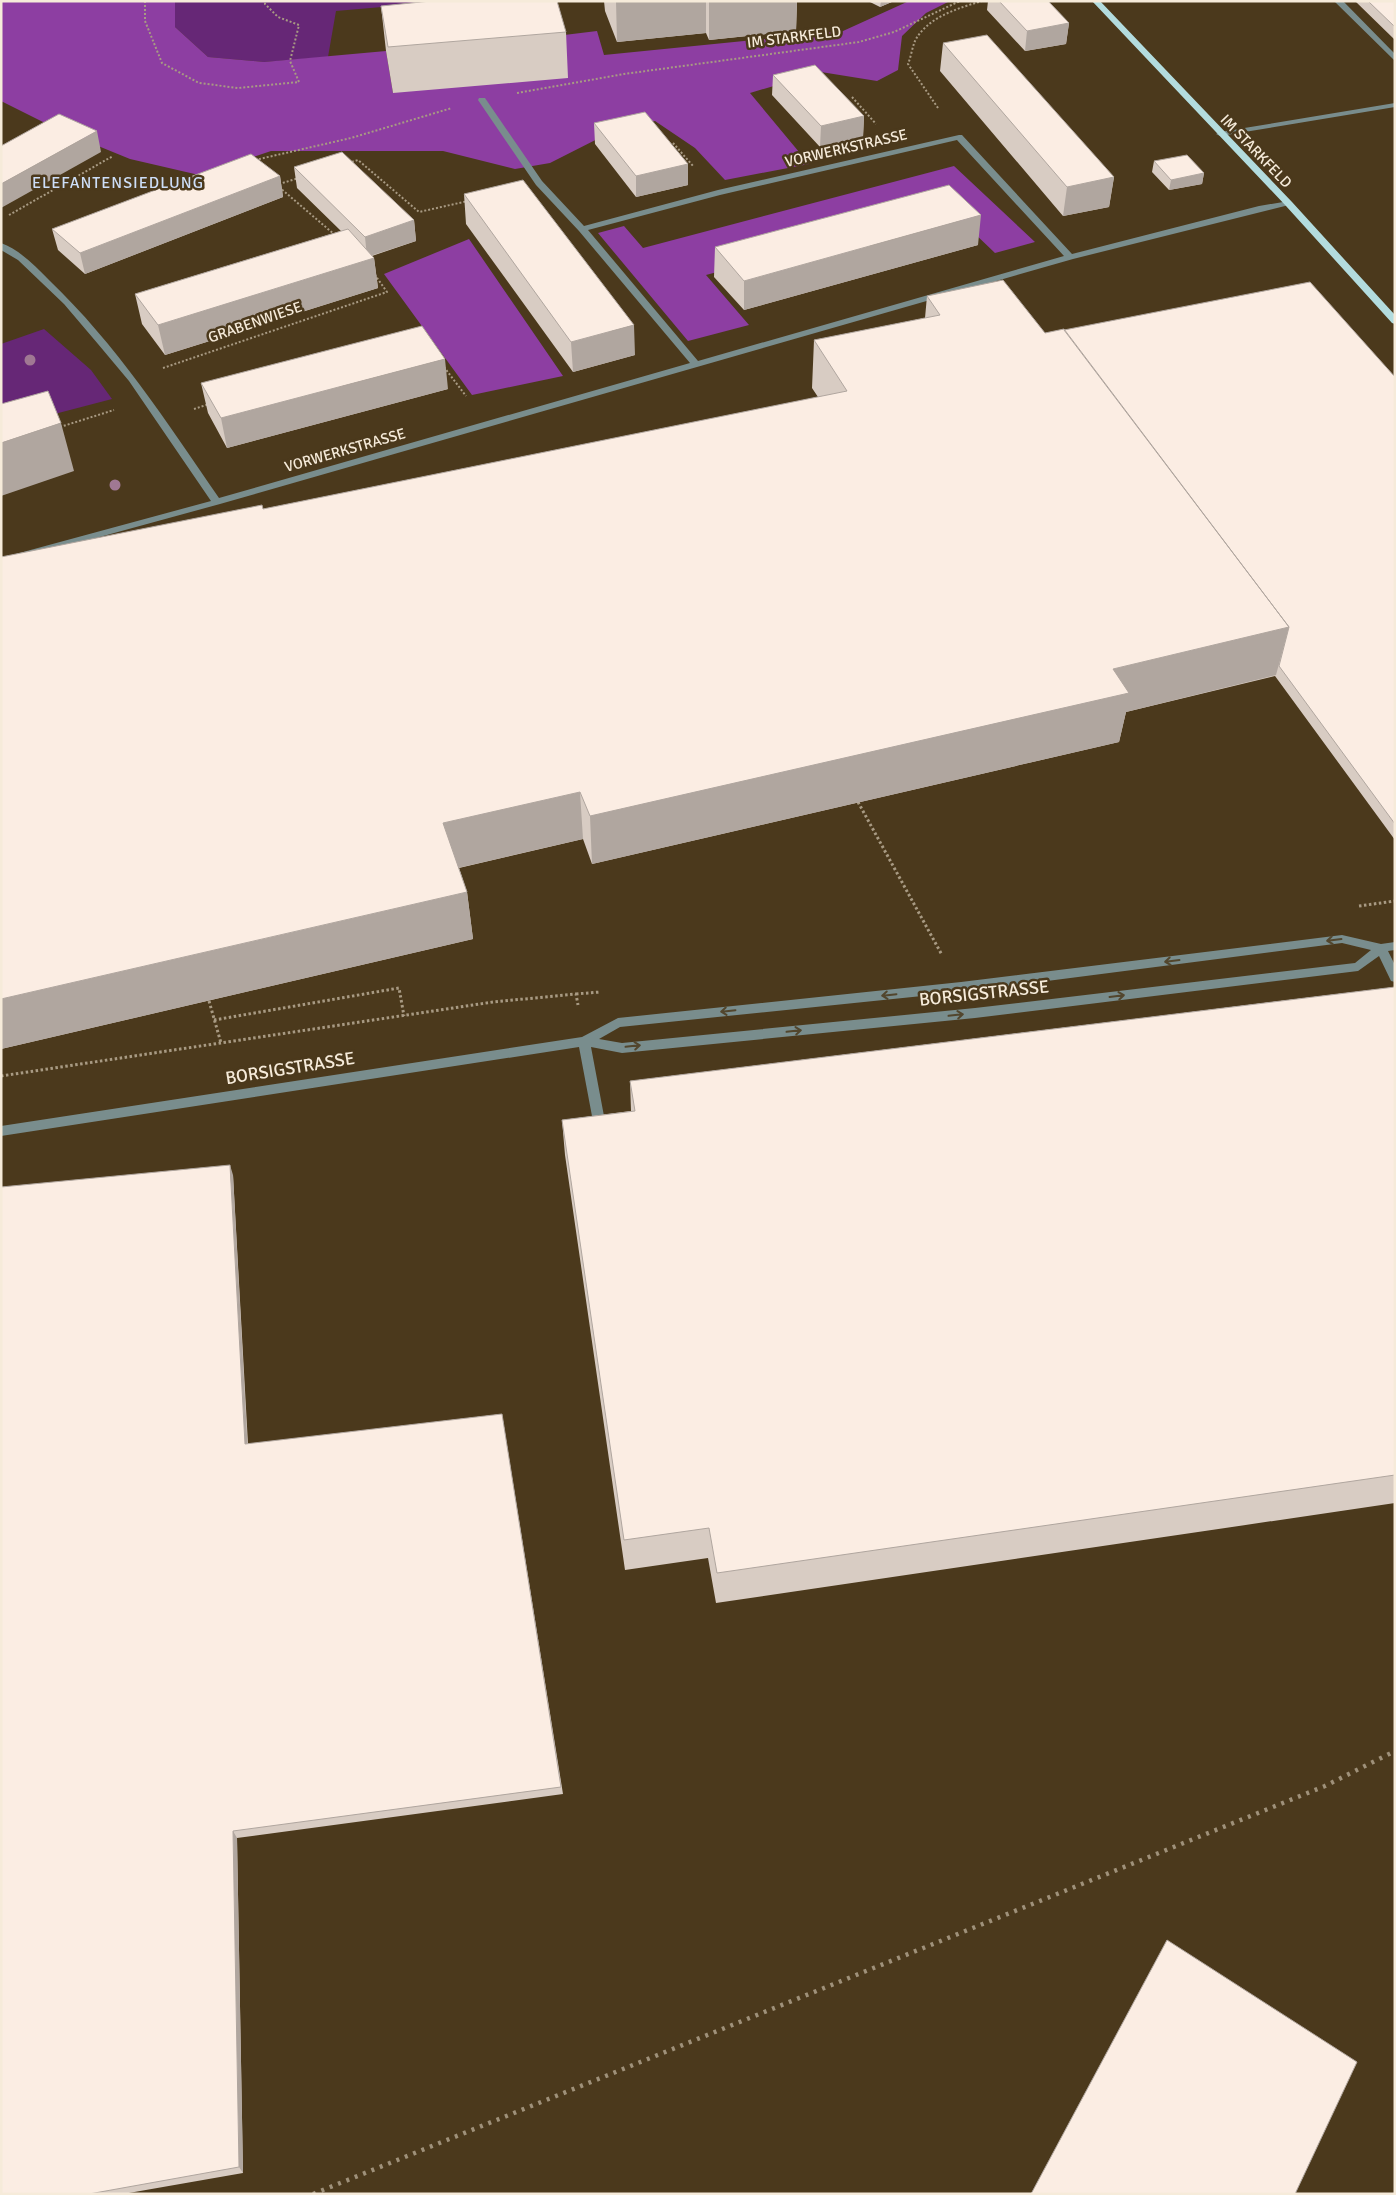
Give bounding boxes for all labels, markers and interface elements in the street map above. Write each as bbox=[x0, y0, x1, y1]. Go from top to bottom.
street label: IM STARKFELD bbox=[746, 22, 842, 52]
street label: IM STARKFELD bbox=[1217, 111, 1295, 191]
street label: VORWERKSTRASSE bbox=[783, 125, 909, 171]
district label: ELEFANTENSIEDLUNG bbox=[32, 173, 204, 193]
street label: GRABENWIESE bbox=[206, 298, 304, 346]
street label: VORWERKSTRASSE bbox=[282, 424, 408, 476]
one-way arrow bbox=[1326, 935, 1342, 945]
one-way arrow bbox=[1165, 956, 1181, 966]
street label: BORSIGSTRASSE bbox=[918, 975, 1050, 1011]
one-way arrow bbox=[882, 990, 898, 1000]
one-way arrow bbox=[1109, 991, 1125, 1001]
one-way arrow bbox=[720, 1007, 736, 1016]
one-way arrow bbox=[948, 1010, 964, 1020]
one-way arrow bbox=[786, 1026, 802, 1035]
one-way arrow bbox=[624, 1042, 640, 1051]
street label: BORSIGSTRASSE bbox=[224, 1047, 356, 1089]

